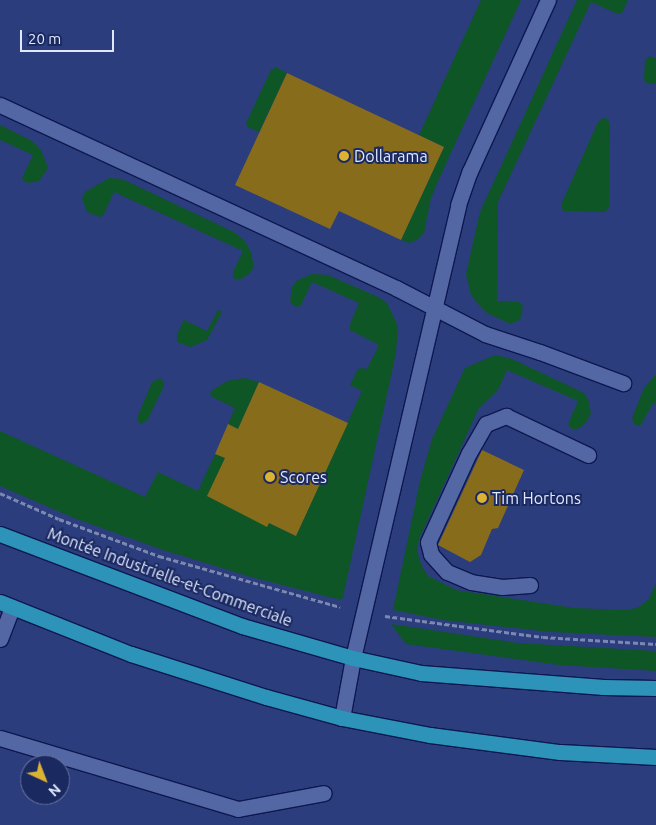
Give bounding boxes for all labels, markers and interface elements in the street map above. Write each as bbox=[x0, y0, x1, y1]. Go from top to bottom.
scale bar bbox=[22, 20, 116, 52]
text: 20 m bbox=[28, 30, 61, 47]
place label: Dollarama bbox=[354, 146, 428, 166]
marker: Dollarama bbox=[338, 150, 350, 162]
place label: Scores bbox=[280, 467, 327, 487]
marker: Scores bbox=[264, 471, 276, 483]
place label: Tim Hortons bbox=[492, 488, 581, 508]
marker: Tim Hortons bbox=[476, 492, 488, 504]
street label: Montée Industrielle-et-Commerciale bbox=[45, 524, 295, 630]
north arrow bbox=[20, 755, 70, 805]
text: N bbox=[45, 781, 64, 800]

